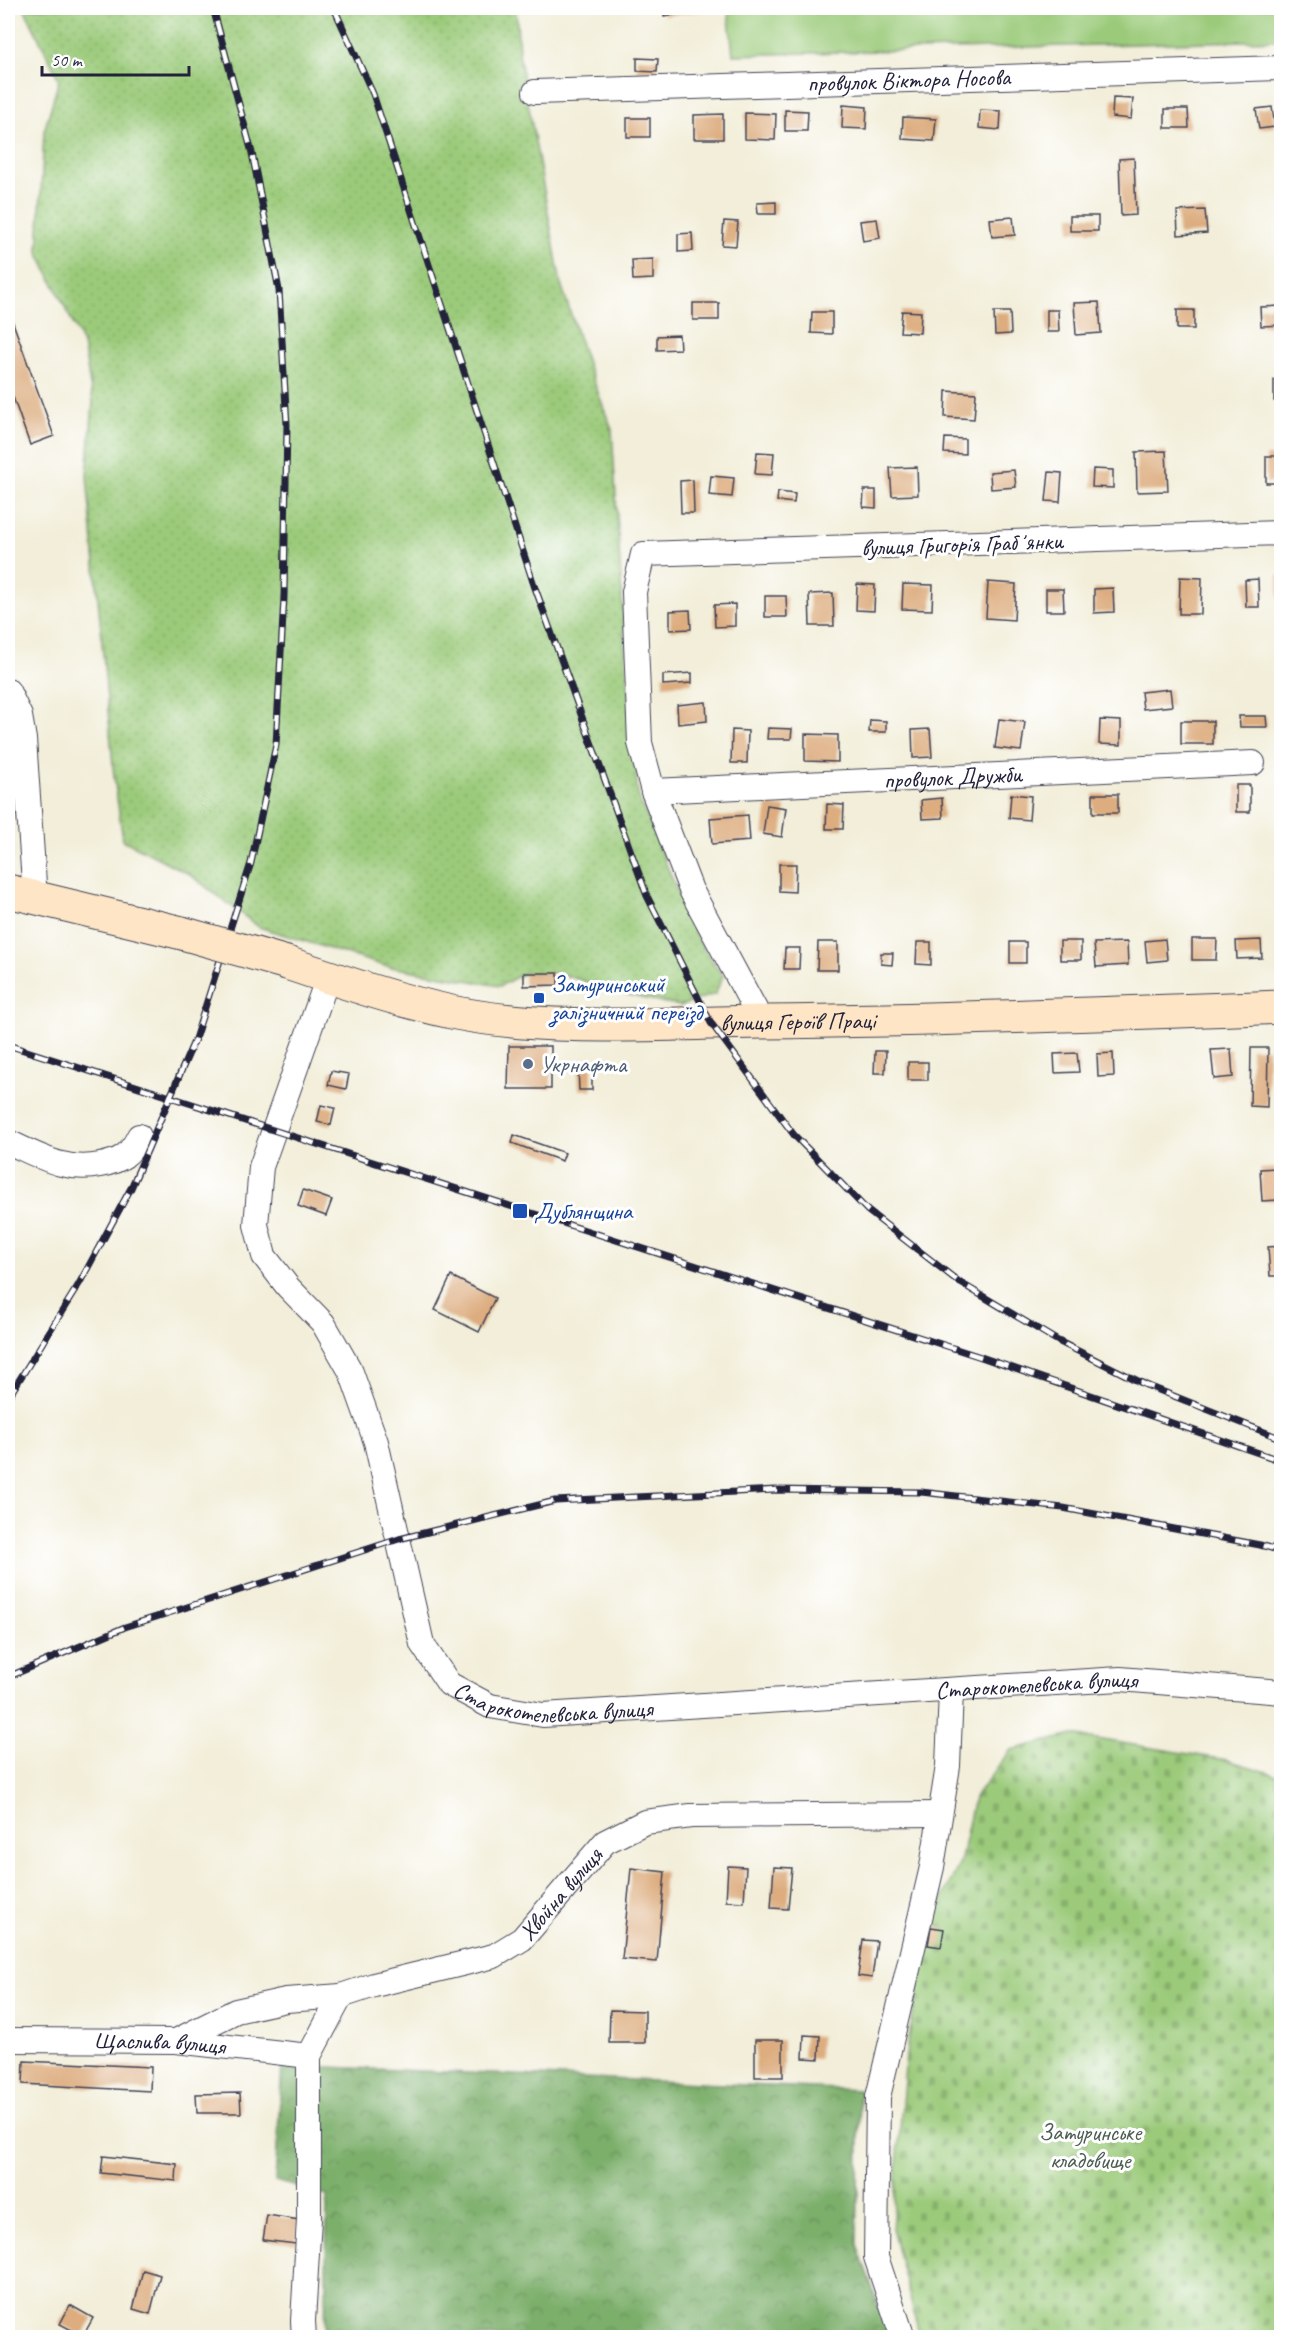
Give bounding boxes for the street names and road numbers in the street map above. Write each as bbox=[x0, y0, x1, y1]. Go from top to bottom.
street label: провулок Віктора Носова bbox=[807, 62, 1012, 98]
street label: вулиця Григорія Грабʼянки bbox=[861, 525, 1065, 563]
street label: провулок Дружби bbox=[883, 759, 1024, 795]
street label: вулиця Героїв Праці bbox=[720, 1005, 878, 1038]
street label: Старокотелевська вулиця bbox=[934, 1664, 1140, 1705]
street label: Старокотелевська вулиця bbox=[448, 1674, 655, 1730]
street label: Хвойна вулиця bbox=[512, 1840, 610, 1947]
street label: Щаслива вулиця bbox=[94, 2026, 229, 2062]

